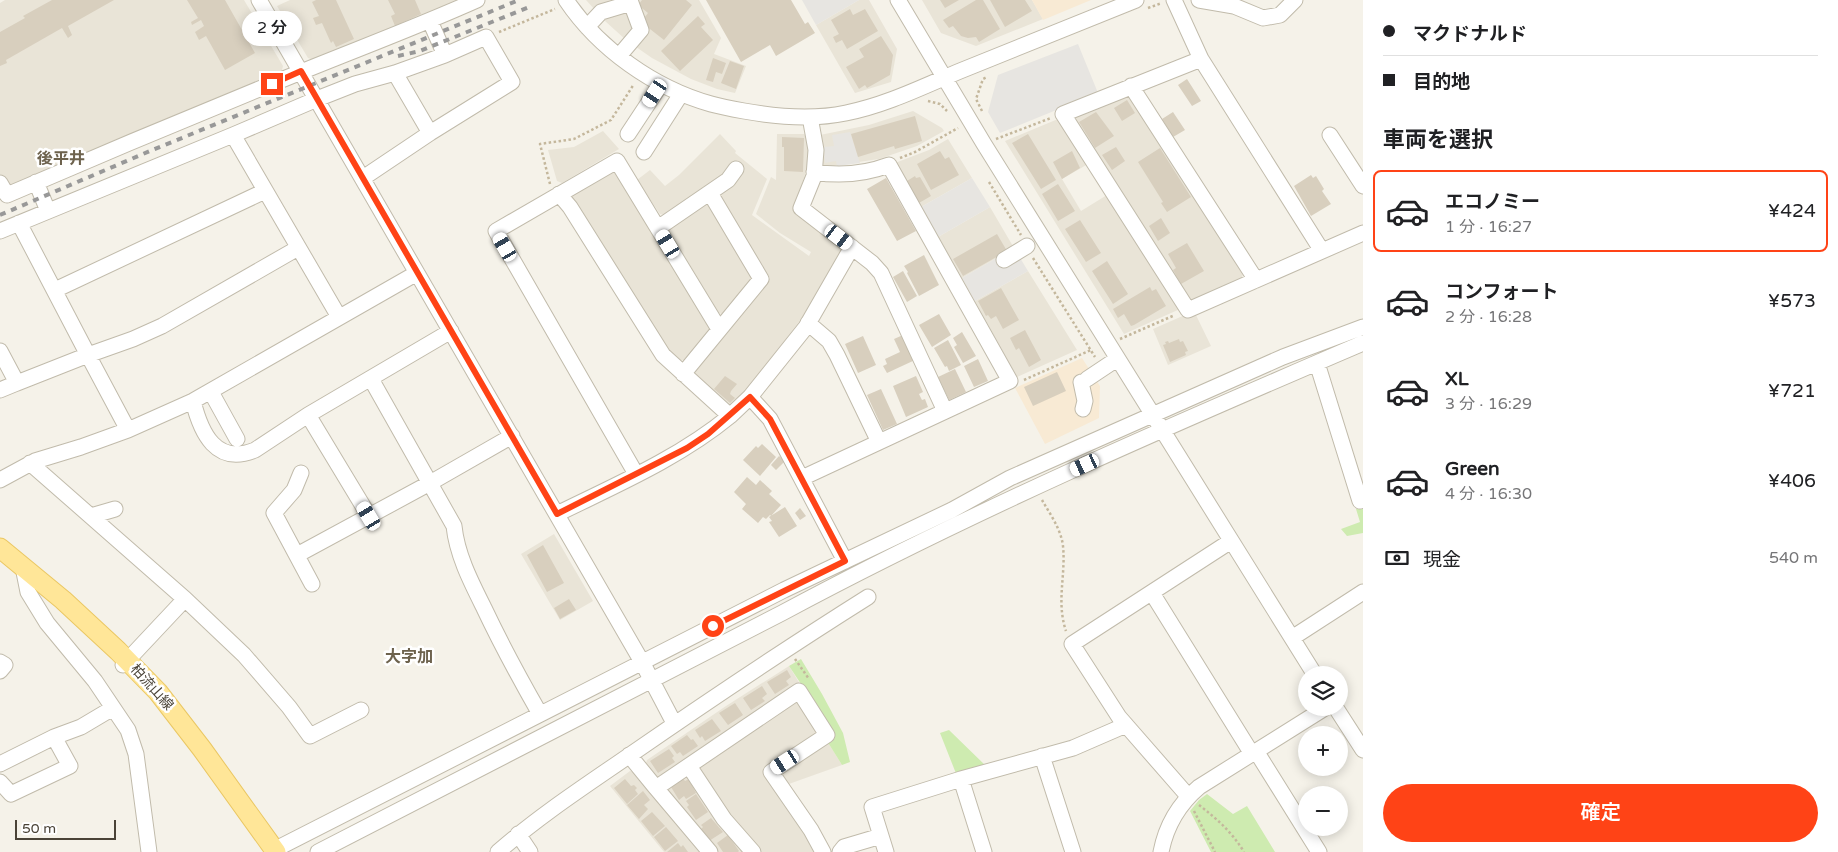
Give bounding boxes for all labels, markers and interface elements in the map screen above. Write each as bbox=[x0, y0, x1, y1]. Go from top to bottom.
callout: 2 分 bbox=[242, 12, 302, 46]
text: 2 分 bbox=[257, 18, 287, 38]
text: マクドナルド bbox=[1413, 23, 1527, 45]
text: 目的地 bbox=[1413, 71, 1470, 93]
route end bbox=[261, 73, 283, 95]
car bbox=[640, 76, 669, 110]
text: 車両を選択 bbox=[1383, 127, 1493, 153]
district label: 後平井 bbox=[37, 149, 85, 169]
icon: car bbox=[1385, 189, 1430, 234]
text: エコノミー bbox=[1445, 191, 1540, 213]
text: ¥424 bbox=[1768, 200, 1816, 222]
text: 1 分 · 16:27 bbox=[1445, 217, 1532, 237]
car bbox=[822, 222, 855, 252]
car bbox=[653, 227, 682, 261]
car bbox=[491, 230, 518, 264]
icon: car bbox=[1385, 279, 1430, 324]
text: コンフォート bbox=[1445, 281, 1558, 303]
text: ¥573 bbox=[1768, 290, 1816, 312]
text: 2 分 · 16:28 bbox=[1445, 307, 1532, 327]
text: XL bbox=[1445, 368, 1469, 390]
icon: car bbox=[1385, 369, 1430, 414]
text: ¥721 bbox=[1768, 380, 1816, 402]
text: 3 分 · 16:29 bbox=[1445, 394, 1532, 414]
car bbox=[1068, 452, 1101, 478]
text: Green bbox=[1445, 458, 1499, 480]
icon: car bbox=[1385, 459, 1430, 504]
text: ¥406 bbox=[1768, 470, 1816, 492]
text: 4 分 · 16:30 bbox=[1445, 484, 1532, 504]
car bbox=[354, 499, 383, 533]
icon: cash bbox=[1383, 544, 1411, 572]
text: 540 m bbox=[1769, 548, 1818, 568]
text: 現金 bbox=[1423, 549, 1461, 571]
route start bbox=[702, 615, 724, 637]
district label: 大字加 bbox=[385, 647, 433, 667]
street label: 柏流山線 bbox=[127, 661, 177, 713]
map controls bbox=[1298, 666, 1348, 836]
button: layers bbox=[1298, 666, 1348, 716]
button: + bbox=[1298, 726, 1348, 776]
car bbox=[768, 748, 801, 776]
button: 確定 bbox=[1383, 784, 1818, 842]
button: − bbox=[1298, 786, 1348, 836]
scale bar bbox=[15, 817, 116, 840]
text: 50 m bbox=[22, 820, 56, 837]

